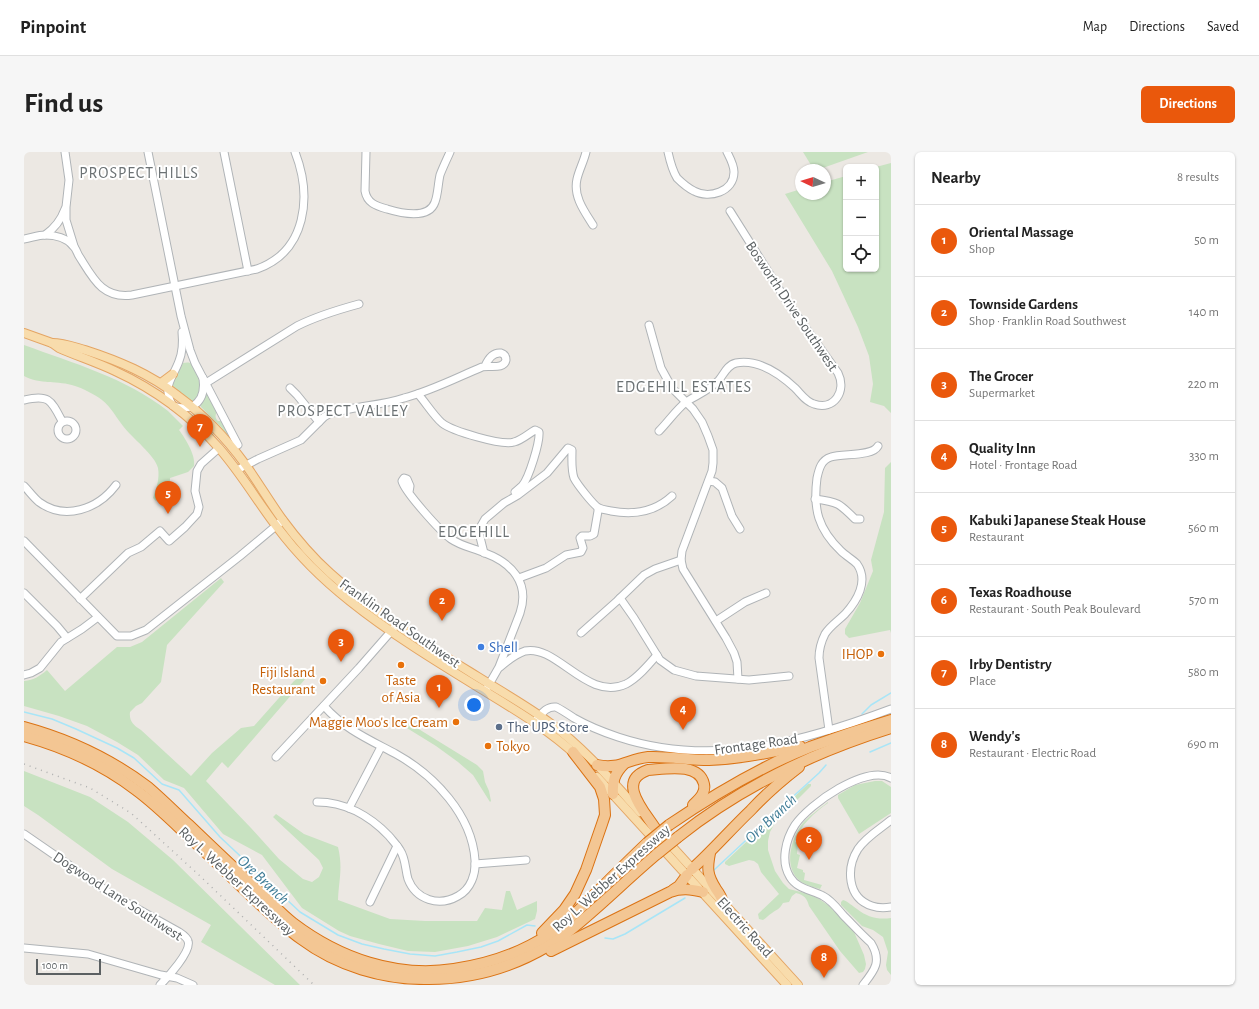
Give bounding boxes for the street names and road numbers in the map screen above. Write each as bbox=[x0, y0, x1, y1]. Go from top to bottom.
street label: Bosworth Drive Southwest bbox=[743, 239, 841, 374]
street label: Franklin Road Southwest bbox=[337, 576, 463, 671]
street label: Frontage Road bbox=[713, 731, 799, 758]
street label: Roy L. Webber Expressway bbox=[550, 821, 673, 935]
street label: Roy L. Webber Expressway bbox=[176, 824, 298, 939]
street label: Dogwood Lane Southwest bbox=[50, 849, 185, 944]
street label: Electric Road bbox=[714, 894, 775, 960]

